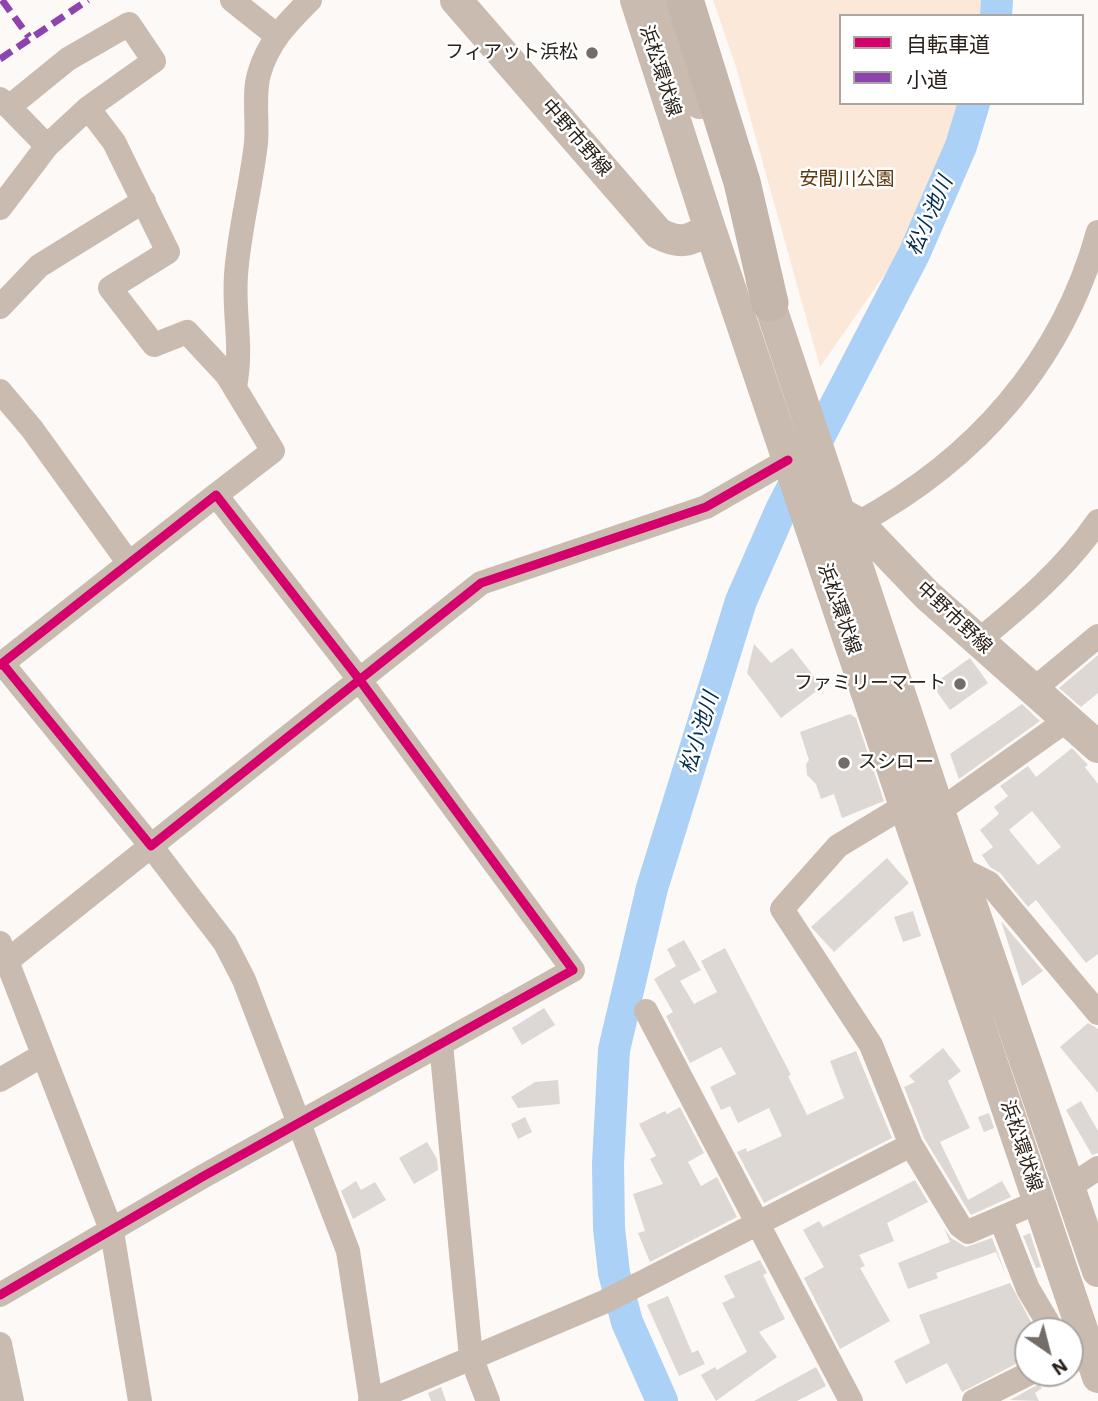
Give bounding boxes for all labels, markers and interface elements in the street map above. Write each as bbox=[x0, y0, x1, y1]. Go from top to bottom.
legend bbox=[839, 14, 1084, 105]
street label: 浜松環状線 bbox=[634, 22, 686, 120]
text: 自転車道 bbox=[906, 30, 990, 58]
place label: フィアット浜松 bbox=[445, 42, 578, 64]
marker: フィアット浜松 bbox=[584, 45, 600, 61]
text: 小道 bbox=[906, 65, 948, 93]
street label: 中野市野線 bbox=[536, 95, 616, 181]
park label: 安間川公園 bbox=[800, 169, 894, 191]
water label: 松小池川 bbox=[901, 173, 959, 259]
street label: 浜松環状線 bbox=[813, 560, 865, 658]
street label: 中野市野線 bbox=[911, 577, 997, 659]
place label: ファミリーマート bbox=[794, 673, 946, 695]
marker: ファミリーマート bbox=[952, 676, 968, 692]
water label: 松小池川 bbox=[676, 689, 724, 777]
place label: スシロー bbox=[858, 752, 934, 774]
marker: スシロー bbox=[836, 755, 852, 771]
street label: 浜松環状線 bbox=[995, 1097, 1047, 1195]
north arrow bbox=[1014, 1317, 1084, 1387]
text: N bbox=[1047, 1354, 1072, 1381]

